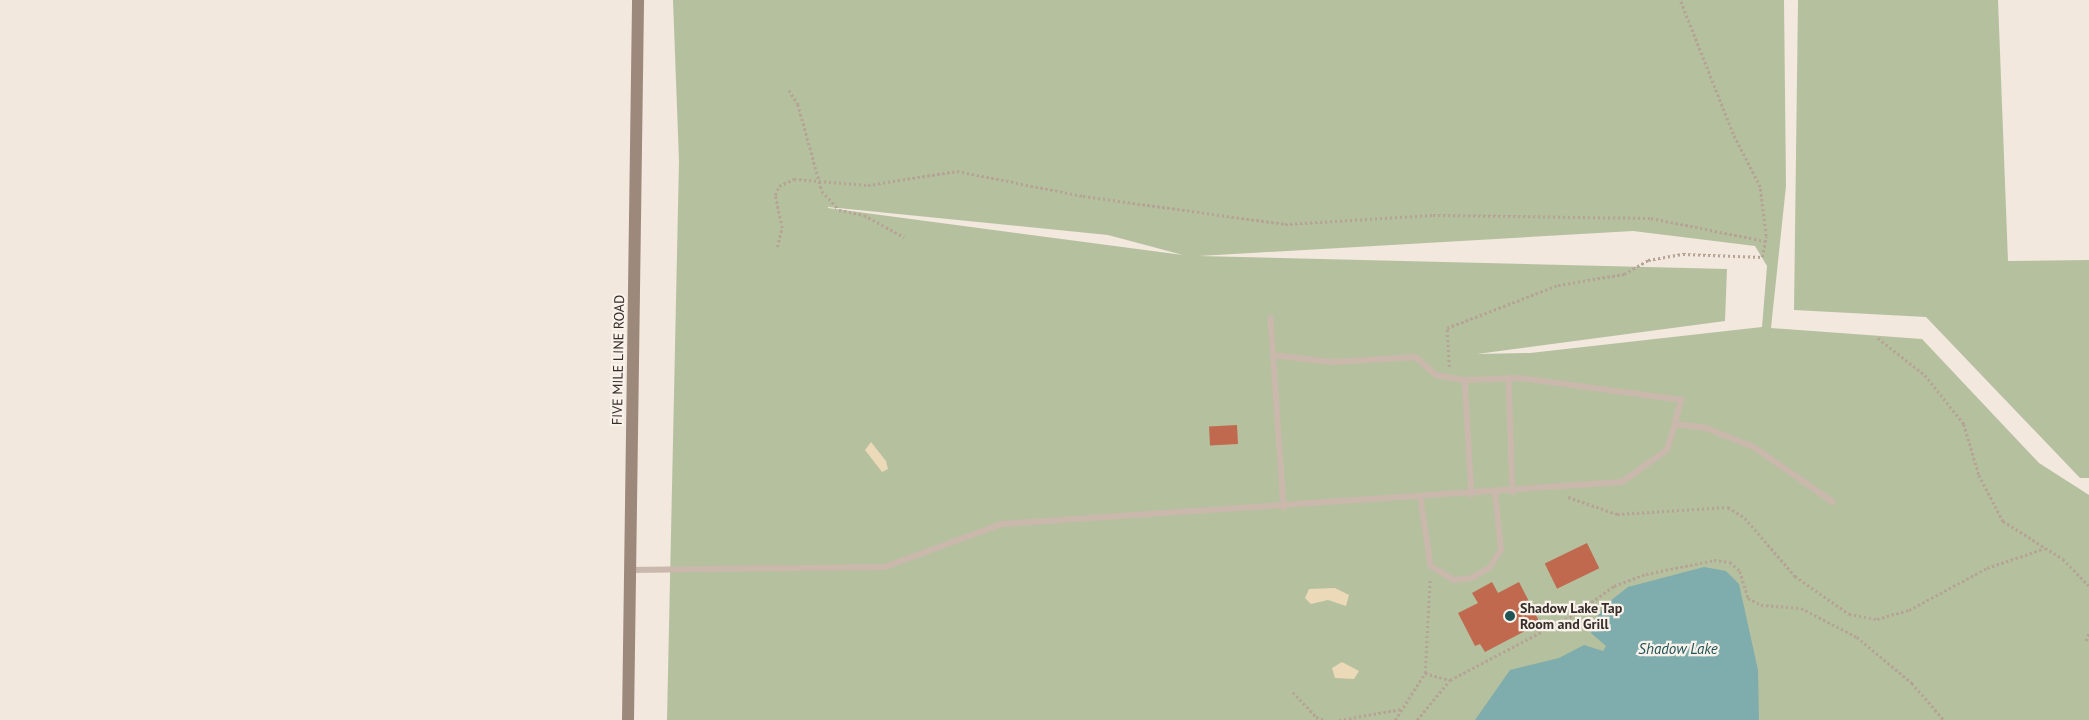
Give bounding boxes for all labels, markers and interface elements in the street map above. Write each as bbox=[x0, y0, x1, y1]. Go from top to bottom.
street label: FIVE MILE LINE ROAD bbox=[608, 295, 628, 425]
place label: Shadow Lake Tap Room and Grill bbox=[1520, 600, 1623, 632]
marker: Shadow Lake Tap Room and Grill bbox=[1504, 610, 1516, 622]
water label: Shadow Lake bbox=[1638, 640, 1718, 658]

